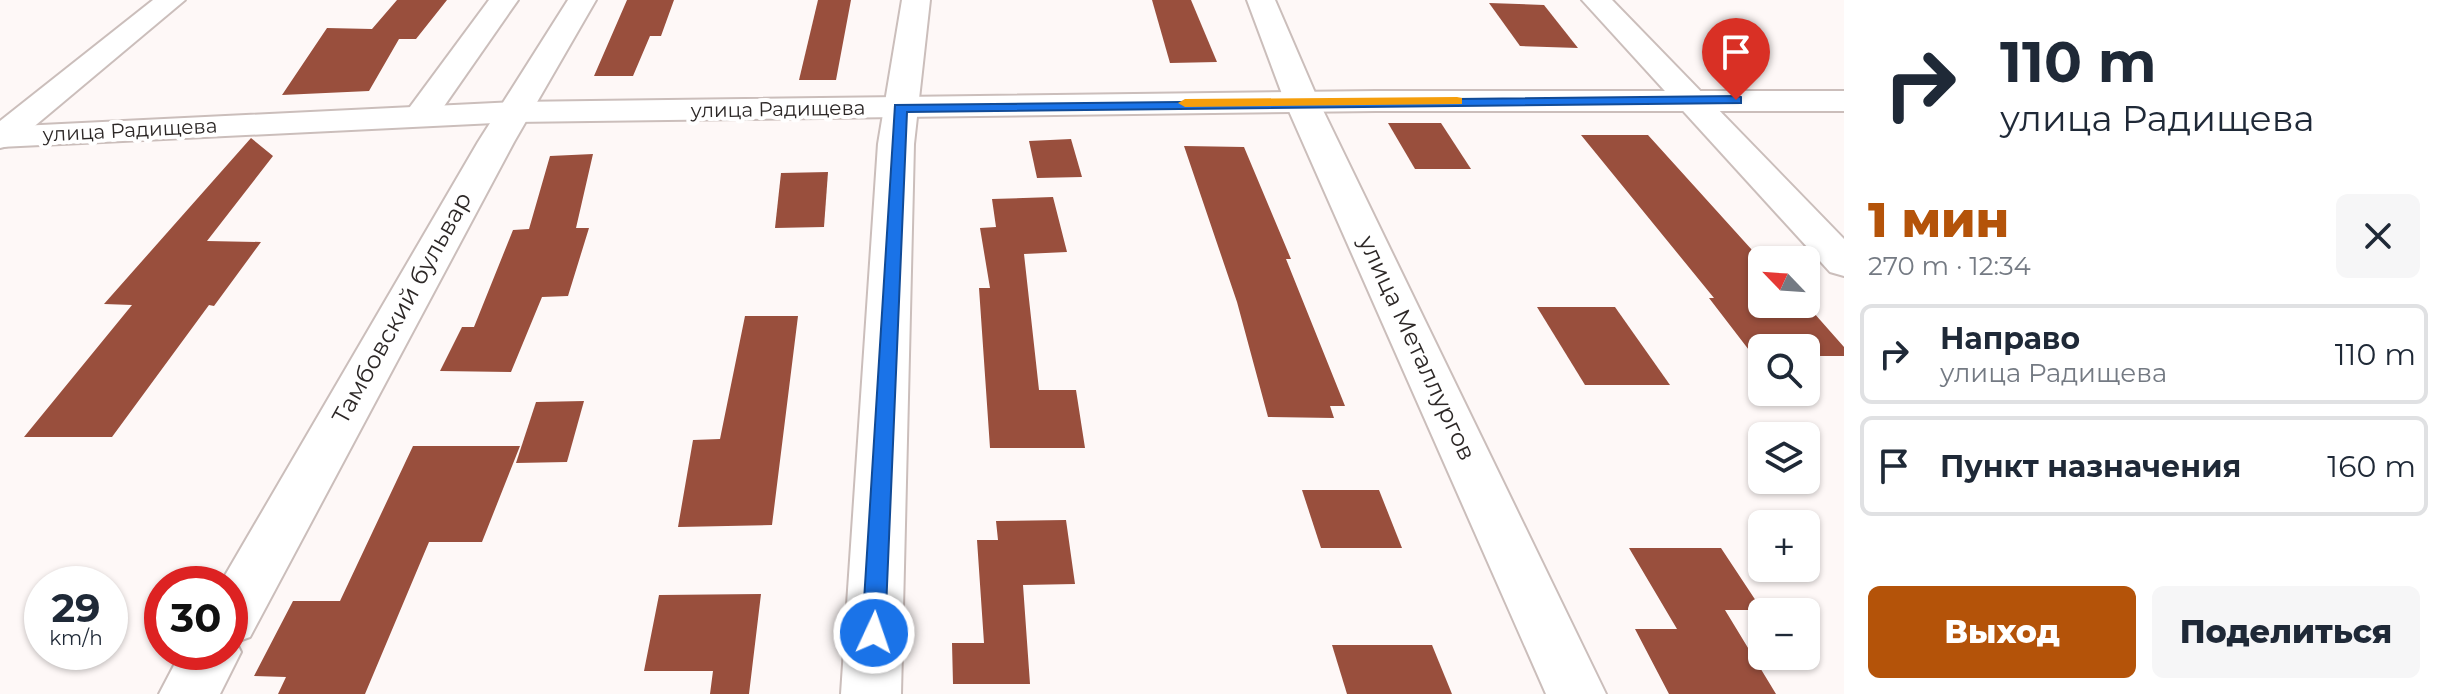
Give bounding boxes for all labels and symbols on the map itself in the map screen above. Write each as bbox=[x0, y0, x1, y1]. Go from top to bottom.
pin bbox=[1702, 18, 1770, 100]
street label: улица Радищева bbox=[689, 95, 866, 123]
street label: улица Радищева bbox=[41, 113, 218, 147]
street label: Тамбовский бульвар bbox=[326, 187, 477, 429]
street label: улица Металлургов bbox=[1352, 230, 1482, 465]
north arrow bbox=[1748, 246, 1820, 318]
speed limit sign: 30 bbox=[144, 566, 248, 670]
position arrow bbox=[832, 591, 916, 675]

